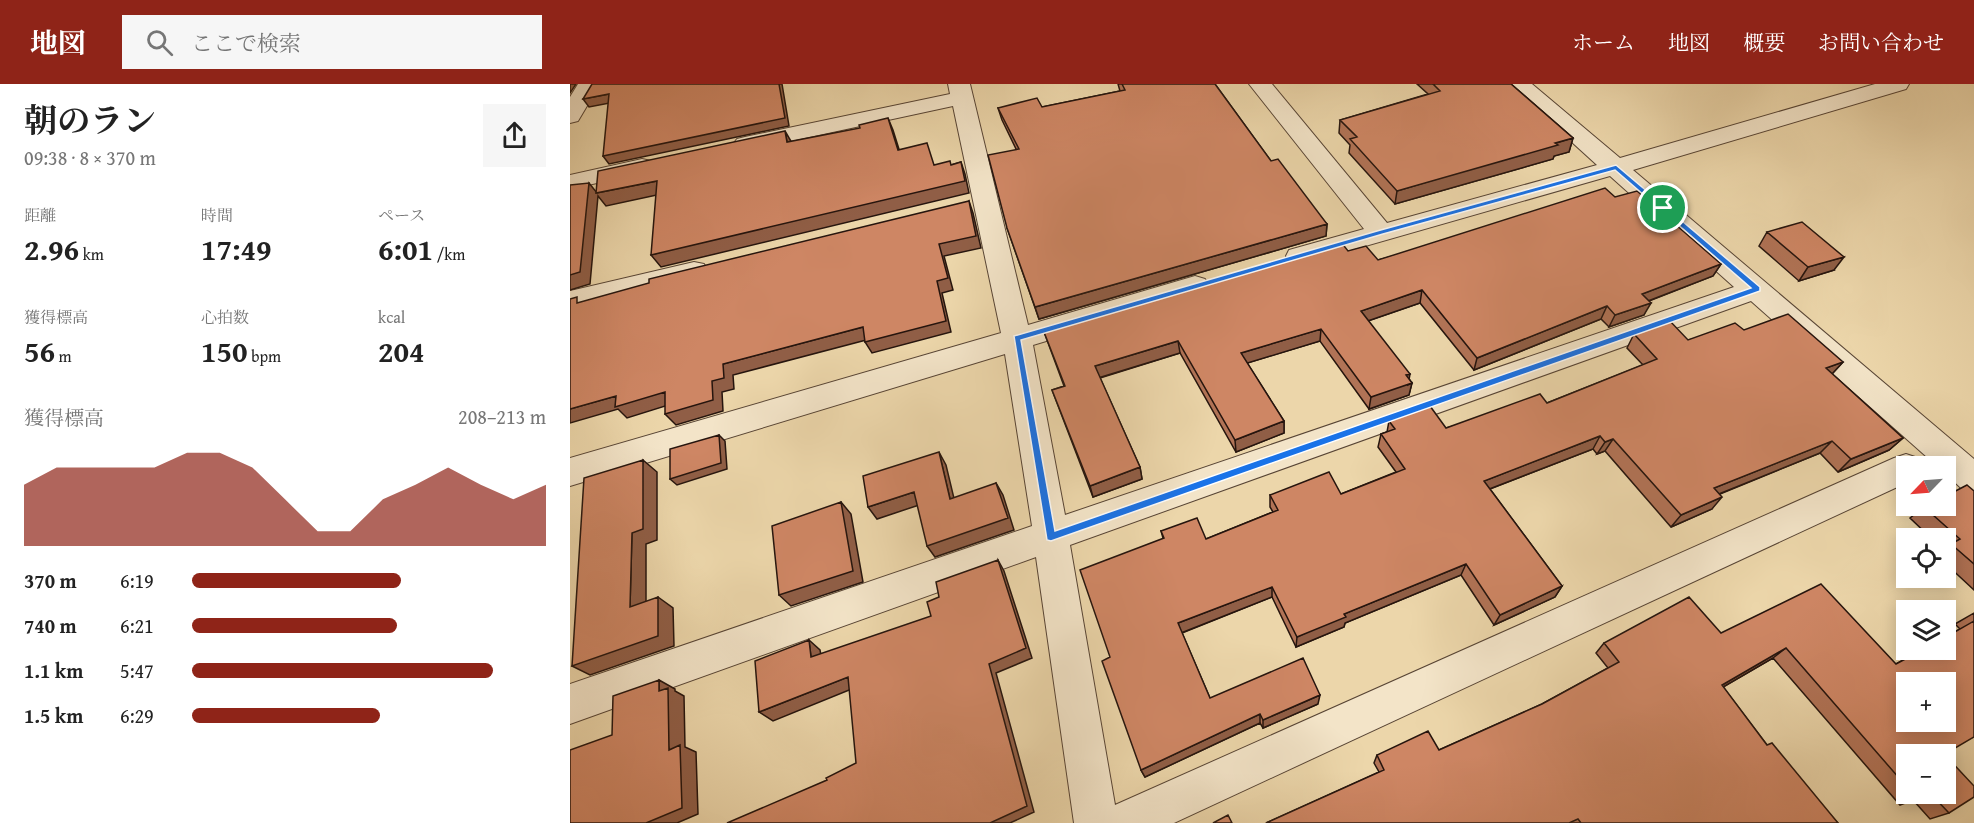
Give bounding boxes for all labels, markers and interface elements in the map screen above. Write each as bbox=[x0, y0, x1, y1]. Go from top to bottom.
search box bbox=[122, 15, 542, 69]
text: 地図 bbox=[30, 22, 86, 63]
icon: search bbox=[143, 26, 176, 59]
text: ここで検索 bbox=[191, 27, 301, 59]
text: ホーム bbox=[1572, 27, 1635, 58]
text: 地図 bbox=[1668, 27, 1710, 58]
text: 概要 bbox=[1743, 27, 1785, 58]
text: お問い合わせ bbox=[1818, 27, 1944, 58]
text: 朝のラン bbox=[24, 96, 156, 144]
button: share bbox=[483, 104, 546, 167]
text: 09:38 · 8 × 370 m bbox=[24, 143, 156, 172]
pin bbox=[1637, 182, 1688, 233]
icon: arrive bbox=[1646, 191, 1679, 224]
text: 距離 bbox=[24, 203, 56, 227]
text: 時間 bbox=[201, 203, 233, 227]
text: ペース bbox=[378, 203, 425, 227]
text: 2.96 bbox=[24, 227, 79, 271]
text: 17:49 bbox=[201, 227, 272, 271]
text: 6:01 bbox=[378, 227, 433, 271]
text: km bbox=[79, 242, 104, 266]
text: /km bbox=[433, 242, 465, 266]
text: 獲得標高 bbox=[24, 305, 88, 329]
text: 心拍数 bbox=[201, 305, 249, 329]
text: kcal bbox=[378, 305, 405, 329]
text: 56 bbox=[24, 329, 55, 373]
text: 150 bbox=[201, 329, 248, 373]
text: 204 bbox=[378, 329, 425, 373]
text: m bbox=[55, 344, 72, 368]
text: bpm bbox=[248, 344, 281, 368]
text: 208–213 m bbox=[458, 402, 546, 431]
text: 獲得標高 bbox=[24, 403, 104, 432]
north arrow bbox=[1896, 456, 1956, 516]
map controls bbox=[1896, 456, 1956, 804]
button: locate bbox=[1896, 528, 1956, 588]
text: 370 m bbox=[24, 566, 77, 595]
text: 6:19 bbox=[120, 566, 154, 595]
button: layers bbox=[1896, 600, 1956, 660]
text: 740 m bbox=[24, 611, 77, 640]
text: 6:21 bbox=[120, 611, 154, 640]
text: 1.1 km bbox=[24, 656, 83, 685]
text: 5:47 bbox=[120, 656, 154, 685]
button: + bbox=[1896, 672, 1956, 732]
text: 1.5 km bbox=[24, 701, 83, 730]
text: 6:29 bbox=[120, 701, 154, 730]
button: − bbox=[1896, 744, 1956, 804]

